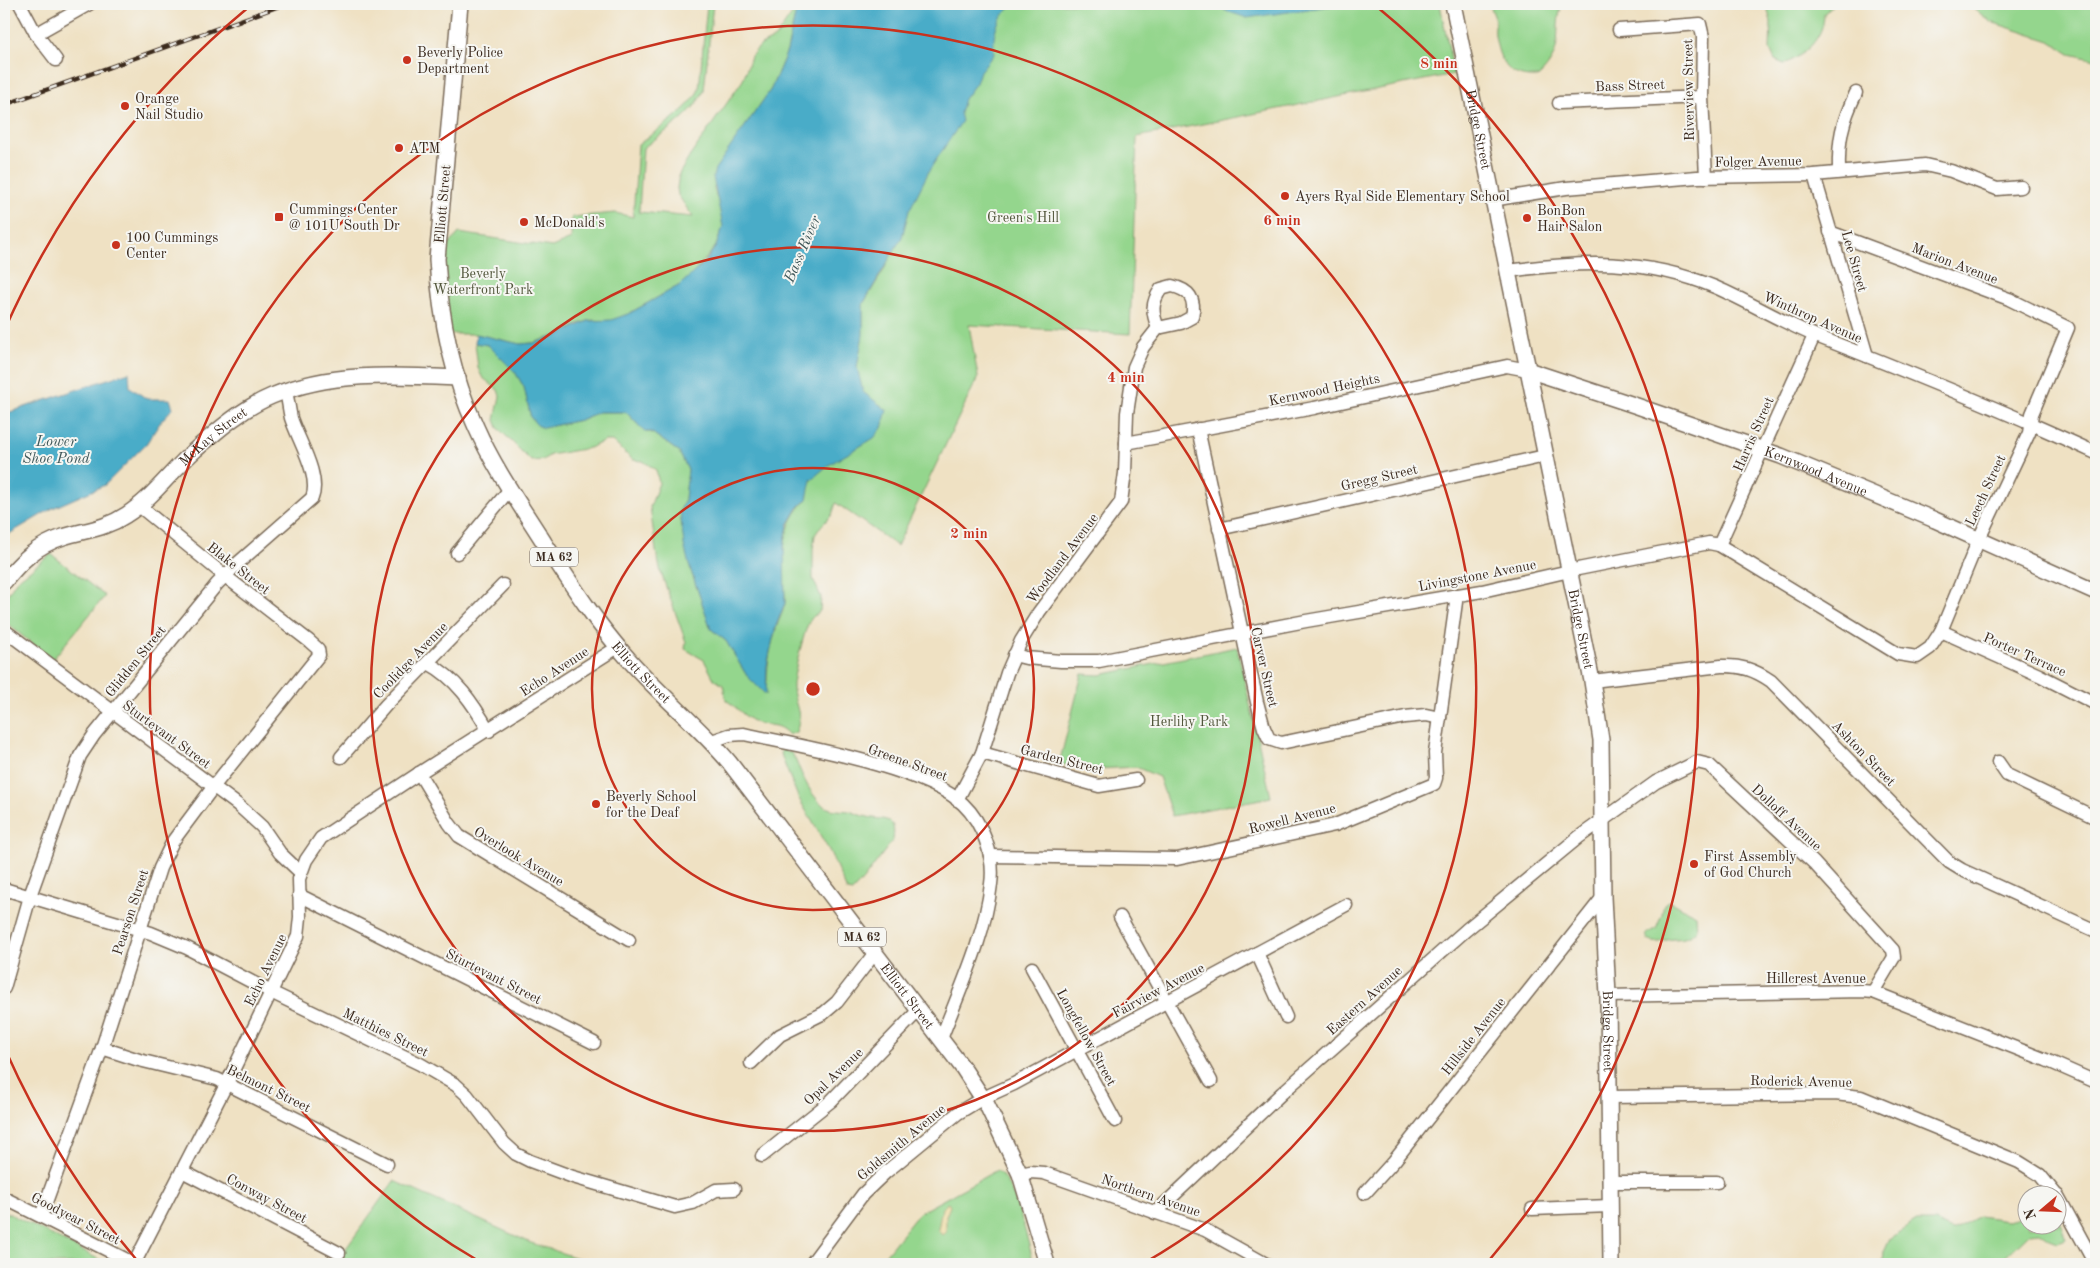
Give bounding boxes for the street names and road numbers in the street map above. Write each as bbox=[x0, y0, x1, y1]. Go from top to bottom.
street label: Riverview Street bbox=[1681, 39, 1697, 141]
street label: Bass Street bbox=[1595, 78, 1665, 94]
street label: Bridge Street bbox=[1463, 88, 1493, 171]
street label: Folger Avenue bbox=[1714, 154, 1802, 170]
street label: Elliott Street bbox=[433, 164, 453, 244]
street label: Lee Street bbox=[1839, 229, 1870, 294]
street label: Marion Avenue bbox=[1910, 241, 2000, 287]
street label: Winthrop Avenue bbox=[1761, 290, 1864, 346]
street label: Kernwood Heights bbox=[1267, 371, 1381, 409]
street label: Harris Street bbox=[1731, 395, 1777, 474]
street label: McKay Street bbox=[177, 405, 250, 469]
street label: Kernwood Avenue bbox=[1762, 445, 1869, 499]
street label: Leech Street bbox=[1963, 452, 2009, 528]
street label: Gregg Street bbox=[1339, 462, 1419, 494]
street label: Woodland Avenue bbox=[1024, 511, 1101, 606]
street label: Blake Street bbox=[204, 540, 272, 597]
road number: MA 62 bbox=[530, 548, 578, 566]
street label: Livingstone Avenue bbox=[1417, 558, 1537, 594]
street label: Bridge Street bbox=[1565, 588, 1595, 671]
street label: Coolidge Avenue bbox=[371, 620, 451, 702]
street label: Glidden Street bbox=[103, 623, 169, 700]
street label: Carver Street bbox=[1248, 626, 1280, 709]
street label: Porter Terrace bbox=[1981, 630, 2068, 679]
street label: Elliott Street bbox=[608, 639, 673, 706]
street label: Echo Avenue bbox=[518, 645, 591, 699]
street label: Sturtevant Street bbox=[120, 698, 213, 772]
street label: Ashton Street bbox=[1829, 718, 1898, 789]
street label: Greene Street bbox=[866, 742, 949, 784]
street label: Garden Street bbox=[1019, 743, 1105, 777]
street label: Dolloff Avenue bbox=[1749, 782, 1824, 854]
street label: Rowell Avenue bbox=[1247, 801, 1337, 837]
street label: Overlook Avenue bbox=[471, 825, 566, 889]
street label: Pearson Street bbox=[110, 868, 151, 957]
road number: MA 62 bbox=[838, 928, 886, 946]
street label: Echo Avenue bbox=[242, 932, 289, 1009]
street label: Sturtevant Street bbox=[443, 947, 544, 1007]
street label: Elliott Street bbox=[877, 961, 937, 1032]
street label: Fairview Avenue bbox=[1110, 961, 1207, 1021]
street label: Eastern Avenue bbox=[1324, 964, 1405, 1038]
street label: Hillcrest Avenue bbox=[1766, 972, 1866, 986]
street label: Longfellow Street bbox=[1054, 987, 1119, 1088]
street label: Bridge Street bbox=[1600, 990, 1615, 1072]
street label: Hillside Avenue bbox=[1439, 995, 1508, 1078]
street label: Matthies Street bbox=[341, 1006, 431, 1060]
street label: Opal Avenue bbox=[801, 1045, 866, 1108]
street label: Belmont Street bbox=[224, 1063, 313, 1115]
street label: Roderick Avenue bbox=[1750, 1074, 1852, 1090]
street label: Goldsmith Avenue bbox=[855, 1102, 948, 1183]
street label: Conway Street bbox=[224, 1172, 309, 1226]
street label: Northern Avenue bbox=[1099, 1172, 1202, 1220]
street label: Goodyear Street bbox=[29, 1190, 123, 1247]

